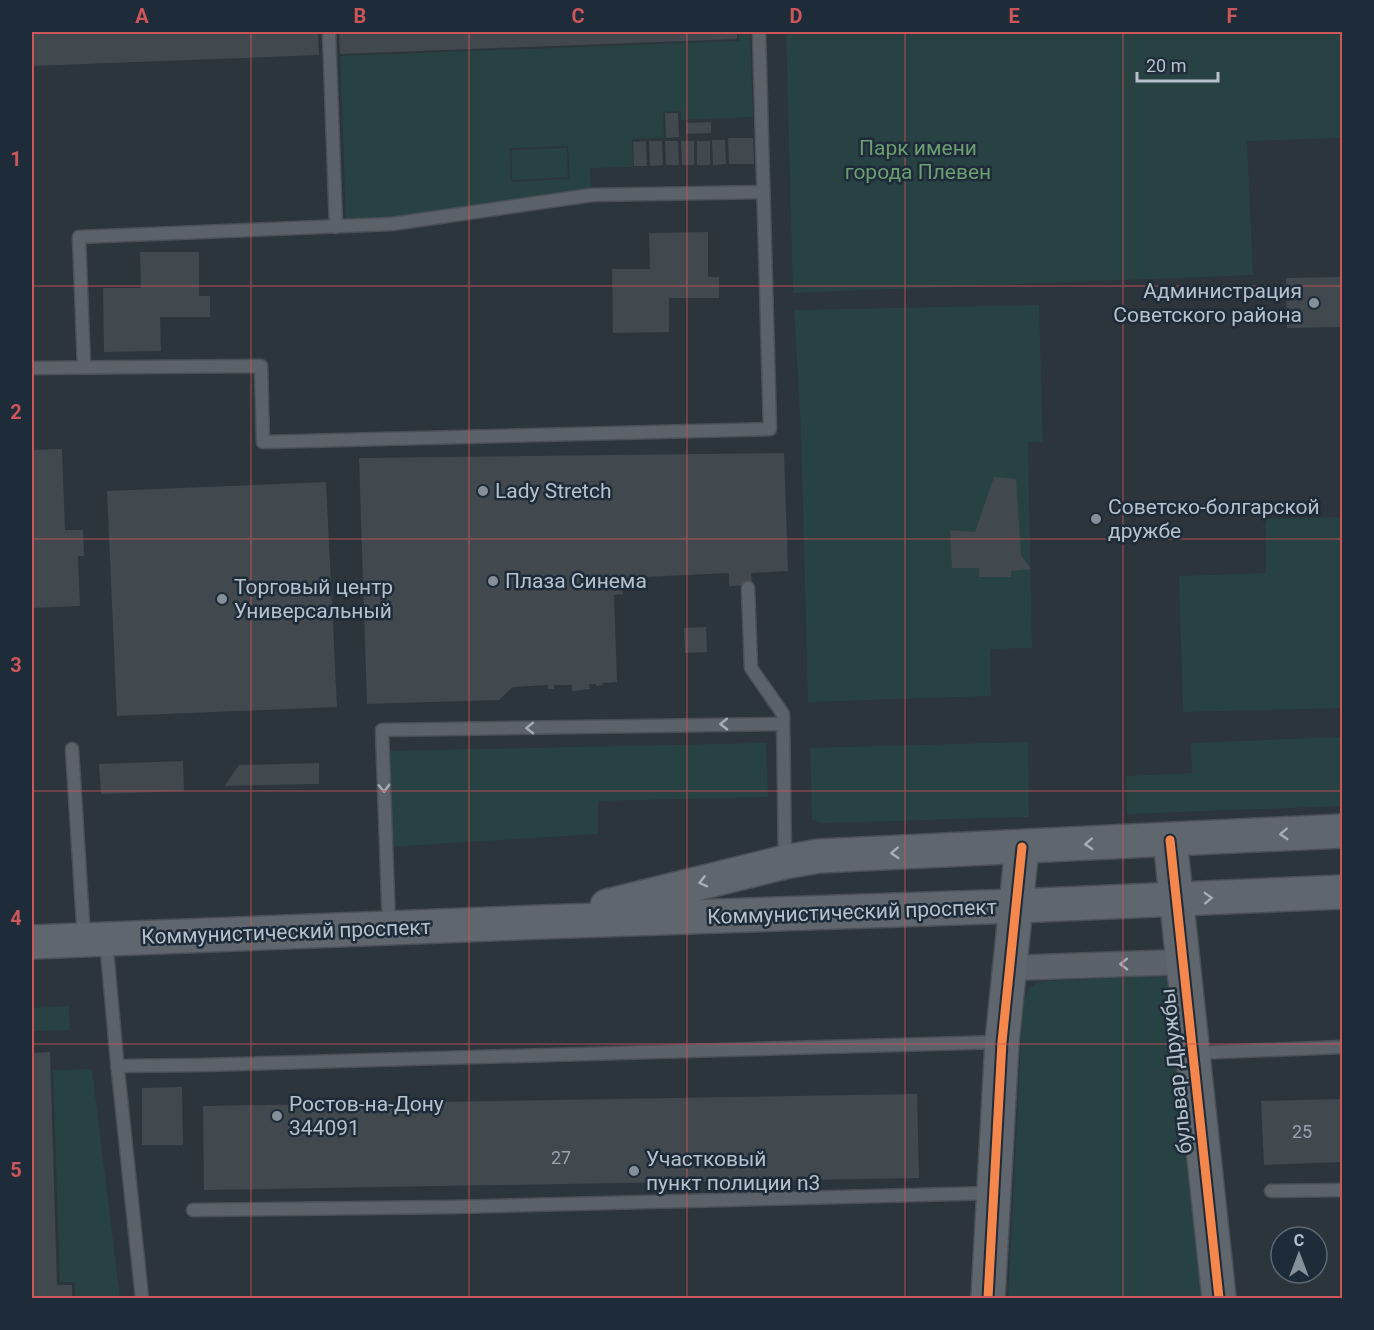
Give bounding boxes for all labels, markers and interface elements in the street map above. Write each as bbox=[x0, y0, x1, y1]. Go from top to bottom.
text: A bbox=[135, 4, 149, 28]
text: B bbox=[354, 4, 366, 28]
text: C bbox=[571, 4, 585, 28]
text: D bbox=[790, 4, 803, 28]
text: E bbox=[1008, 4, 1020, 28]
text: F bbox=[1227, 4, 1238, 28]
scale bar bbox=[1137, 45, 1218, 83]
text: 20 m bbox=[1146, 55, 1186, 76]
park label: Парк имени города Плевен bbox=[845, 136, 991, 184]
text: 1 bbox=[10, 147, 22, 171]
place label: Администрация Советского района bbox=[1113, 279, 1302, 327]
marker: Администрация Советского района bbox=[1307, 296, 1321, 310]
text: 2 bbox=[10, 400, 22, 424]
place label: Lady Stretch bbox=[495, 479, 612, 503]
marker: Lady Stretch bbox=[476, 484, 490, 498]
place label: Советско-болгарской дружбе bbox=[1108, 495, 1320, 543]
marker: Советско-болгарской дружбе bbox=[1089, 512, 1103, 526]
place label: Плаза Синема bbox=[505, 569, 647, 593]
marker: Плаза Синема bbox=[486, 574, 500, 588]
place label: Торговый центр Универсальный bbox=[234, 575, 393, 623]
marker: Торговый центр Универсальный bbox=[215, 592, 229, 606]
text: 3 bbox=[10, 653, 22, 677]
one-way arrow bbox=[720, 718, 729, 731]
one-way arrow bbox=[525, 721, 534, 734]
one-way arrow bbox=[377, 784, 390, 793]
one-way arrow bbox=[1280, 827, 1289, 840]
one-way arrow bbox=[1085, 837, 1094, 850]
one-way arrow bbox=[890, 846, 899, 859]
one-way arrow bbox=[698, 875, 708, 888]
one-way arrow bbox=[1203, 891, 1212, 904]
street label: Коммунистический проспект bbox=[707, 895, 997, 929]
text: 4 bbox=[10, 906, 22, 930]
street label: Коммунистический проспект bbox=[141, 915, 431, 949]
one-way arrow bbox=[1120, 958, 1129, 970]
street label: бульвар Дружбы bbox=[1155, 987, 1197, 1155]
place label: Ростов-на-Дону 344091 bbox=[289, 1092, 444, 1140]
marker: Ростов-на-Дону 344091 bbox=[270, 1109, 284, 1123]
house number: 25 bbox=[1292, 1121, 1312, 1142]
house number: 27 bbox=[551, 1147, 571, 1168]
place label: Участковый пункт полиции n3 bbox=[646, 1147, 820, 1195]
text: 5 bbox=[10, 1158, 22, 1182]
marker: Участковый пункт полиции n3 bbox=[627, 1164, 641, 1178]
north arrow bbox=[1269, 1225, 1329, 1285]
text: С bbox=[1294, 1231, 1304, 1250]

